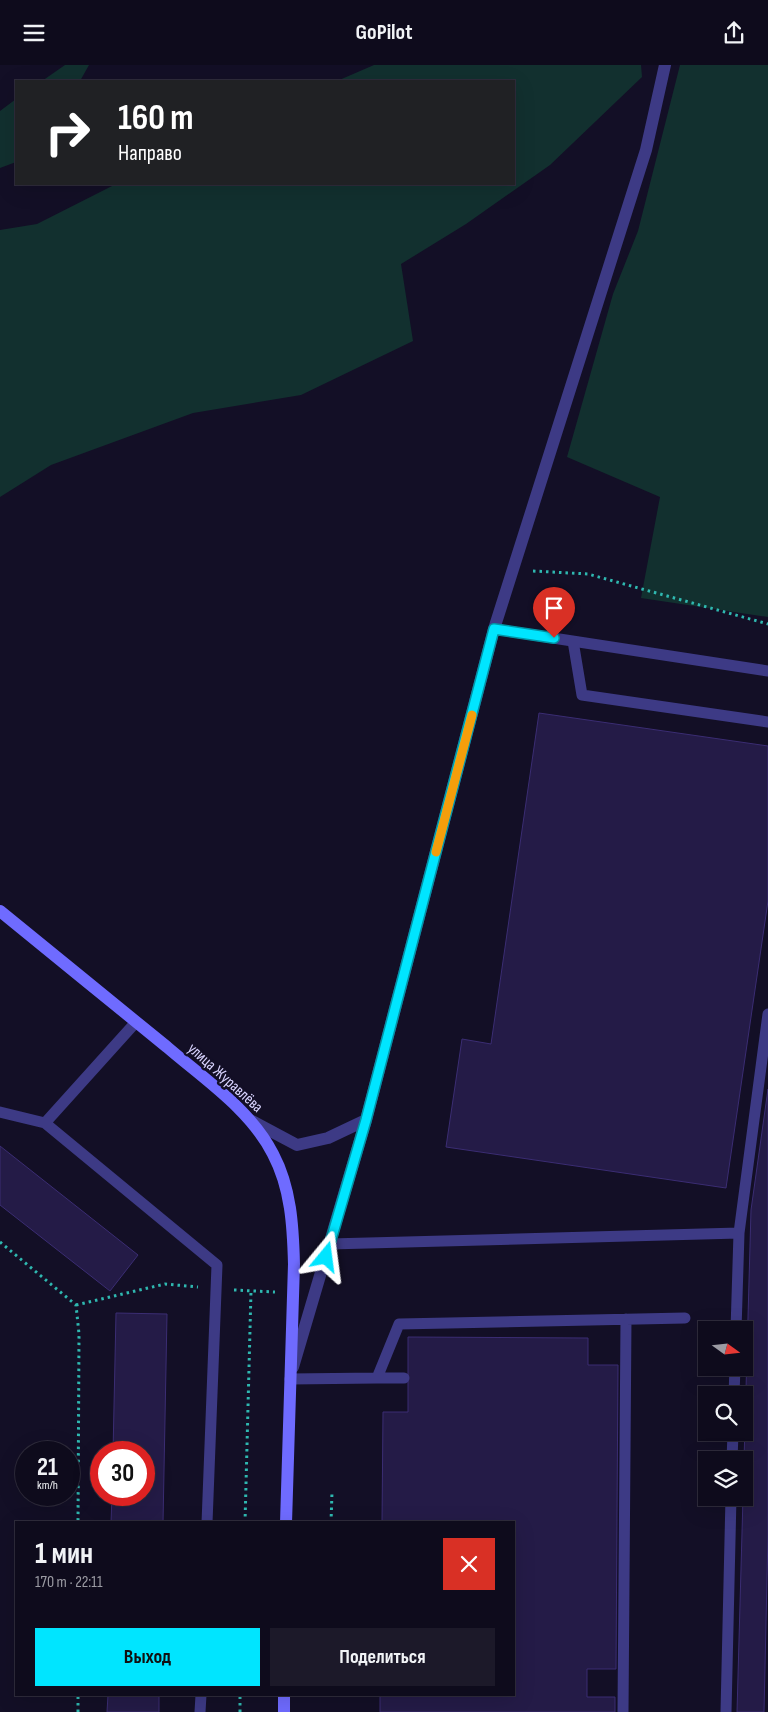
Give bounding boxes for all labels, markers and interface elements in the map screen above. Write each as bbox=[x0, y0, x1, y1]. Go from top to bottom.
icon: menu bbox=[20, 19, 48, 47]
text: GoPilot bbox=[356, 19, 412, 46]
icon: share bbox=[720, 19, 748, 47]
text: 160 m bbox=[118, 97, 194, 140]
icon: right bbox=[35, 100, 100, 165]
text: Направо bbox=[118, 140, 182, 167]
pin bbox=[533, 587, 575, 638]
icon: arrive bbox=[540, 594, 568, 622]
street label: улица Журавлёва bbox=[183, 1039, 267, 1117]
position arrow bbox=[299, 1230, 351, 1282]
north arrow bbox=[698, 1321, 752, 1376]
map controls bbox=[698, 1321, 753, 1506]
button: search bbox=[698, 1386, 753, 1441]
speed limit sign: 30 bbox=[90, 1441, 155, 1506]
button: layers bbox=[698, 1451, 753, 1506]
text: 21 bbox=[37, 1452, 58, 1483]
text: km/h bbox=[37, 1478, 58, 1493]
text: 1 мин bbox=[35, 1536, 93, 1572]
button: close bbox=[443, 1538, 495, 1590]
text: 170 m · 22:11 bbox=[35, 1573, 103, 1592]
button: Выход bbox=[35, 1628, 260, 1686]
button: Поделиться bbox=[270, 1628, 495, 1686]

